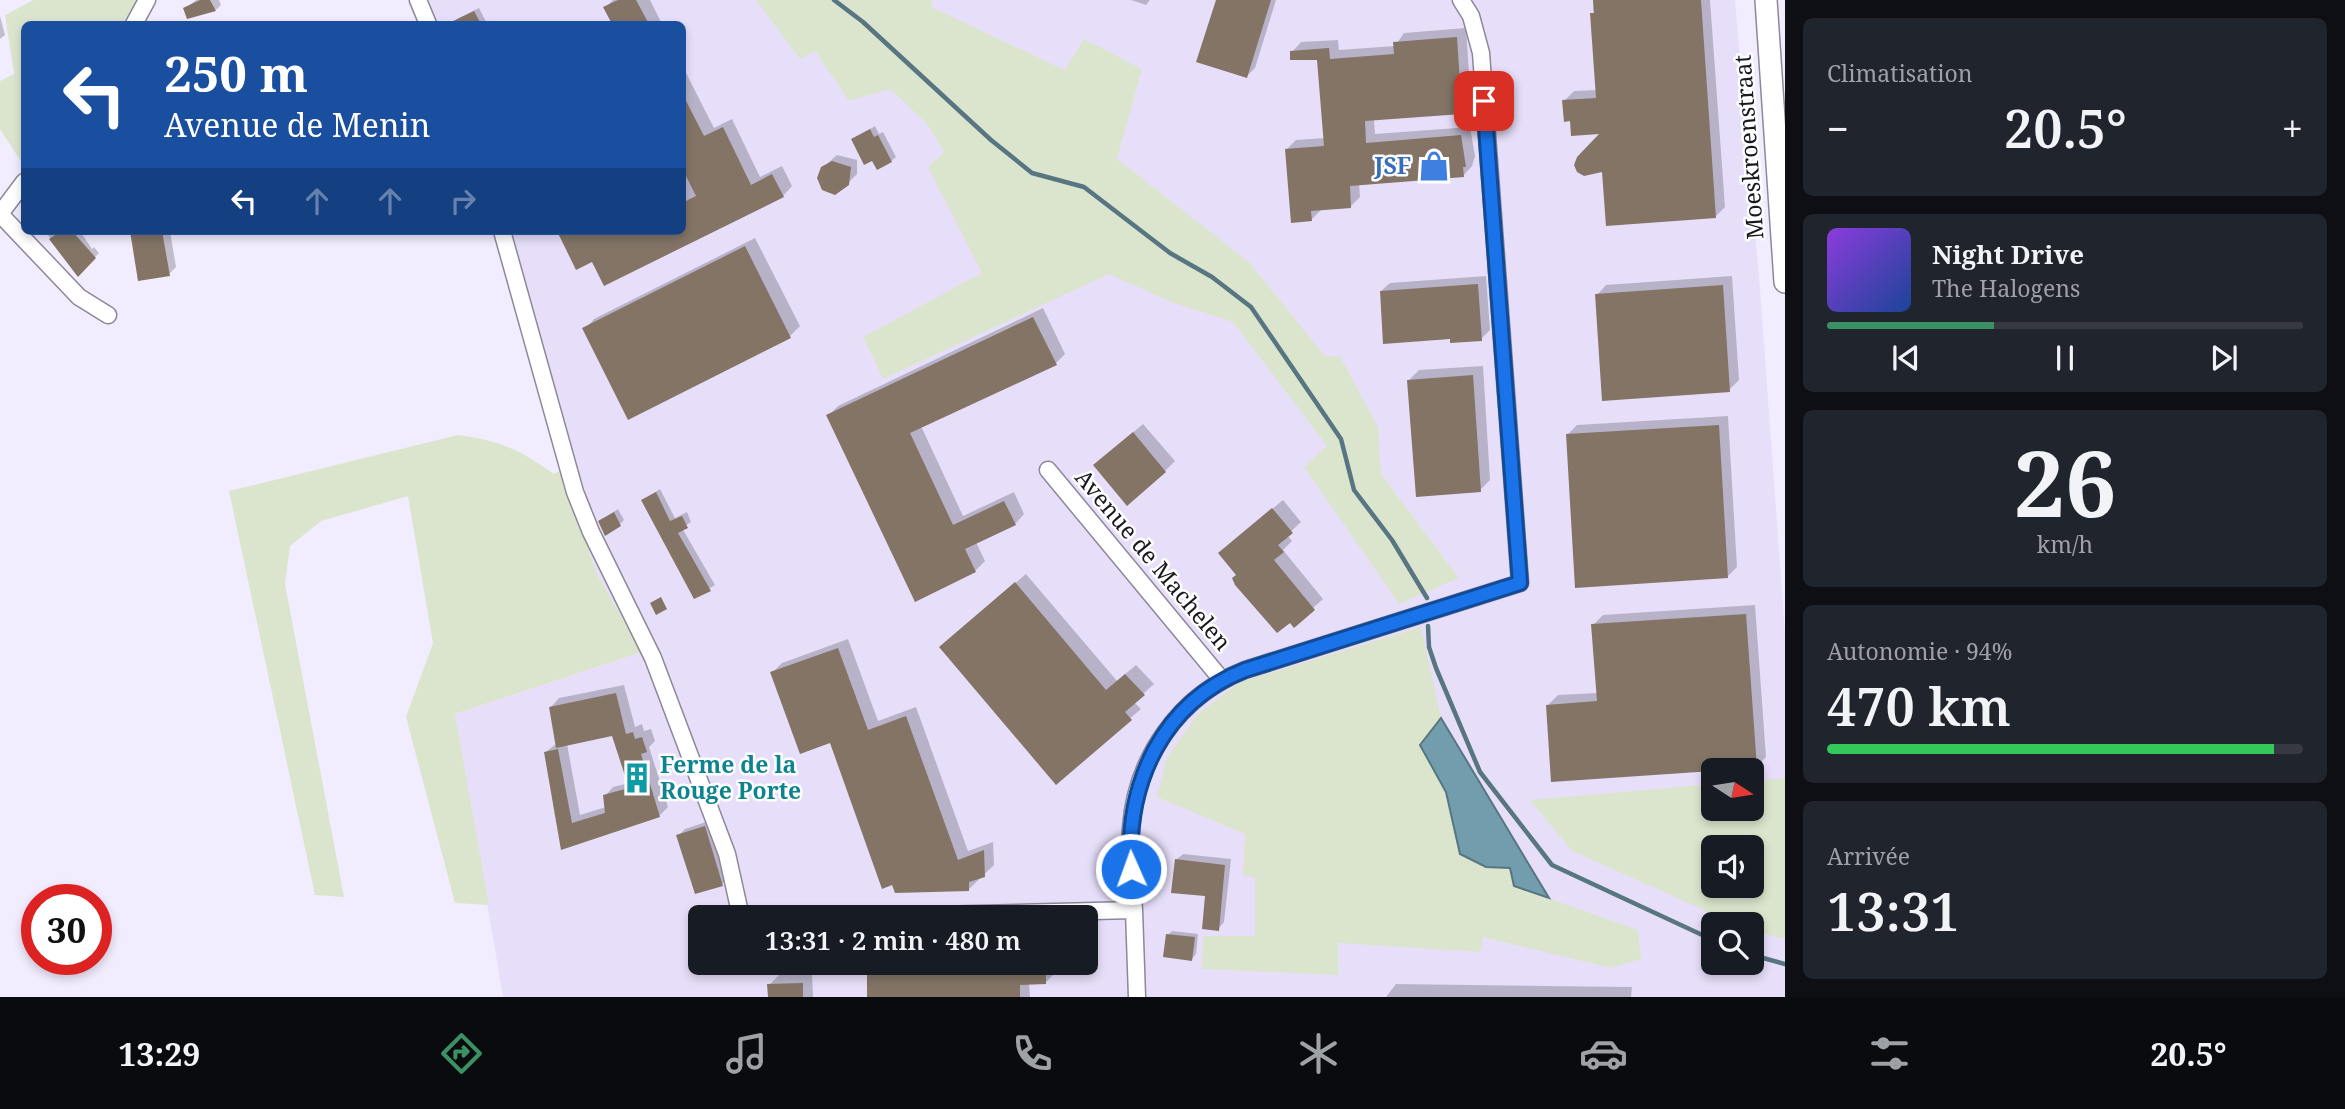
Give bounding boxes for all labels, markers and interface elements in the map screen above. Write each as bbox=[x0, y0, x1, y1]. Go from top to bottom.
text: 250 m bbox=[164, 40, 308, 106]
icon: left bbox=[49, 49, 140, 140]
street label: Moeskroenstraat bbox=[1726, 54, 1770, 240]
text: Climatisation bbox=[1827, 57, 1973, 89]
pin bbox=[1454, 71, 1514, 131]
icon: arrive bbox=[1465, 82, 1503, 120]
text: 20.5° bbox=[2004, 92, 2127, 163]
text: − bbox=[1827, 102, 1849, 154]
text: + bbox=[2282, 102, 2303, 154]
text: Avenue de Menin bbox=[164, 103, 430, 146]
place label: JSF bbox=[1373, 149, 1411, 181]
shop icon: JSF bbox=[1417, 149, 1451, 183]
icon: left bbox=[225, 182, 263, 220]
icon: ahead bbox=[298, 182, 336, 220]
icon: ahead bbox=[371, 182, 409, 220]
icon: right bbox=[444, 182, 482, 220]
text: Night Drive bbox=[1932, 236, 2084, 272]
text: The Halogens bbox=[1932, 272, 2080, 304]
icon: previous bbox=[1887, 339, 1925, 377]
icon: pause bbox=[2046, 339, 2084, 377]
icon: next bbox=[2205, 339, 2243, 377]
text: 26 bbox=[2014, 420, 2116, 544]
street label: Avenue de Machelen bbox=[1068, 462, 1239, 657]
text: km/h bbox=[2037, 528, 2093, 560]
text: Autonomie · 94% bbox=[1827, 635, 2012, 667]
text: 470 km bbox=[1827, 670, 2011, 741]
place label: Ferme de la Rouge Porte bbox=[660, 748, 801, 806]
north arrow bbox=[1701, 758, 1764, 821]
map controls bbox=[1701, 758, 1764, 975]
building icon: Ferme de la Rouge Porte bbox=[620, 761, 654, 795]
position arrow bbox=[1094, 832, 1168, 906]
button: sound bbox=[1701, 835, 1764, 898]
text: Arrivée bbox=[1827, 840, 1910, 872]
text: 13:31 bbox=[1827, 875, 1960, 946]
speed limit sign: 30 bbox=[21, 884, 112, 975]
button: search bbox=[1701, 912, 1764, 975]
text: 13:31 · 2 min · 480 m bbox=[765, 922, 1021, 958]
icon: directions bbox=[437, 1029, 486, 1078]
icon: music bbox=[722, 1029, 771, 1078]
icon: phone bbox=[1008, 1029, 1057, 1078]
icon: climate bbox=[1294, 1029, 1343, 1078]
icon: car bbox=[1579, 1029, 1628, 1078]
icon: filters bbox=[1865, 1029, 1914, 1078]
text: 13:29 bbox=[118, 1032, 200, 1075]
text: 20.5° bbox=[2150, 1032, 2227, 1075]

